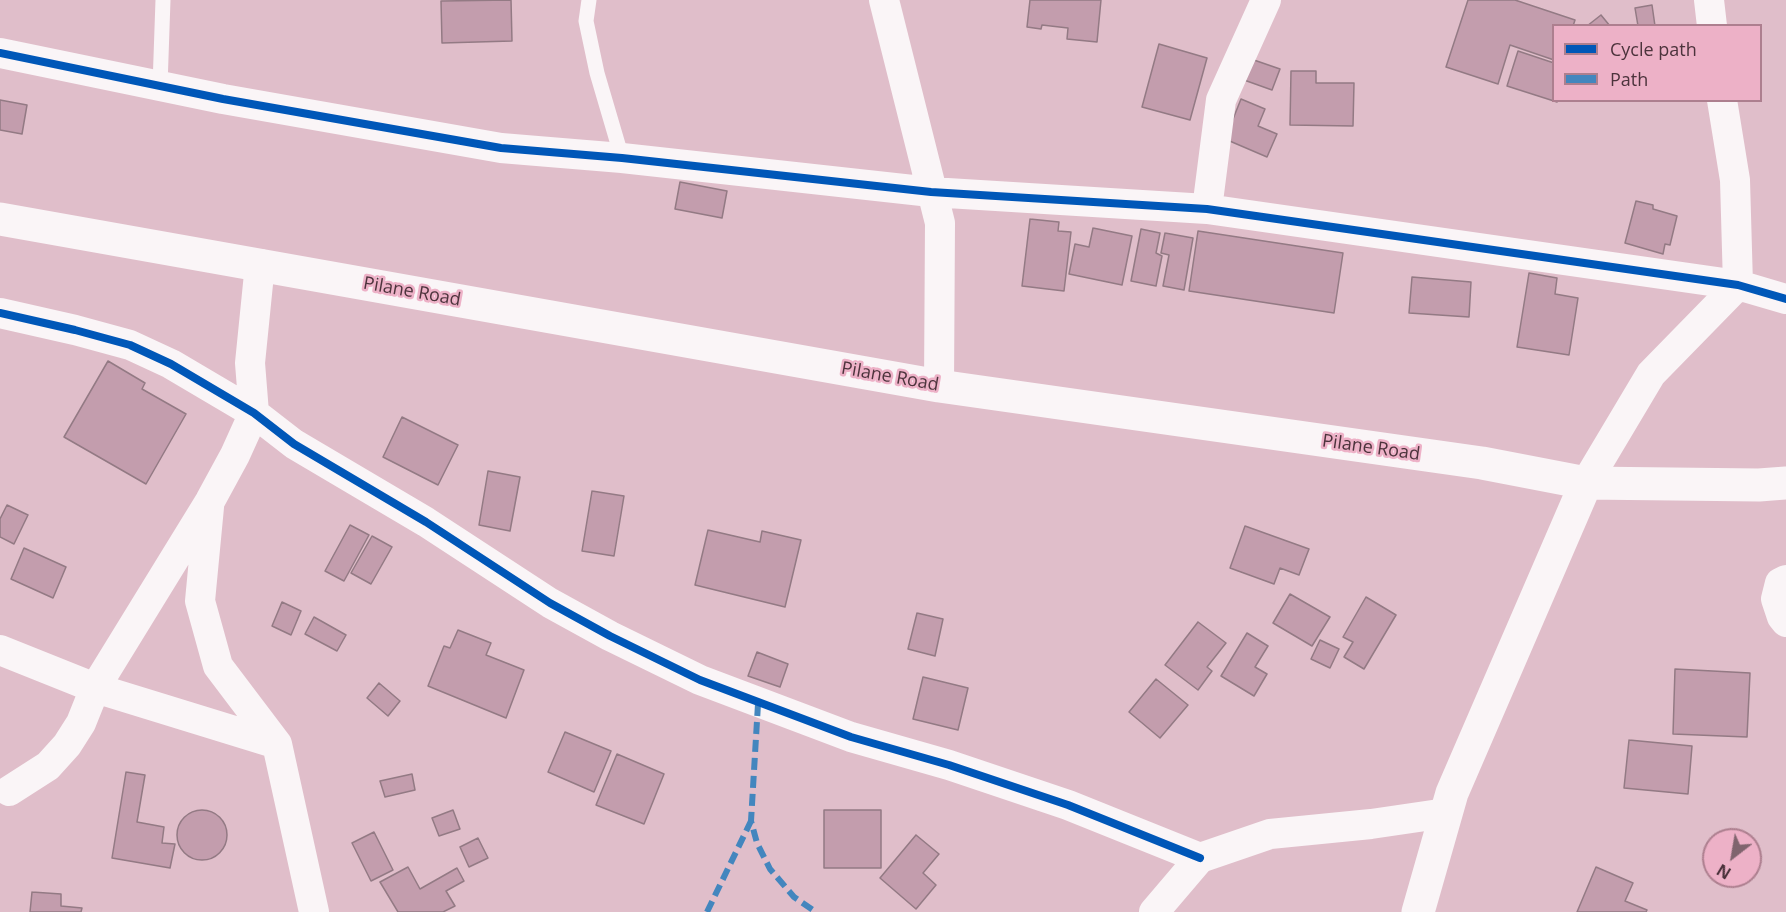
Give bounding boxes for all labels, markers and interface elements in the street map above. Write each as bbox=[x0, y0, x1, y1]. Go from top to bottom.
legend bbox=[1552, 24, 1762, 102]
text: Cycle path bbox=[1610, 37, 1697, 61]
text: Path bbox=[1610, 67, 1648, 91]
street label: Pilane Road bbox=[362, 273, 462, 311]
street label: Pilane Road bbox=[840, 358, 940, 396]
street label: Pilane Road bbox=[1321, 430, 1421, 466]
north arrow bbox=[1702, 828, 1762, 888]
text: N bbox=[1713, 859, 1735, 884]

